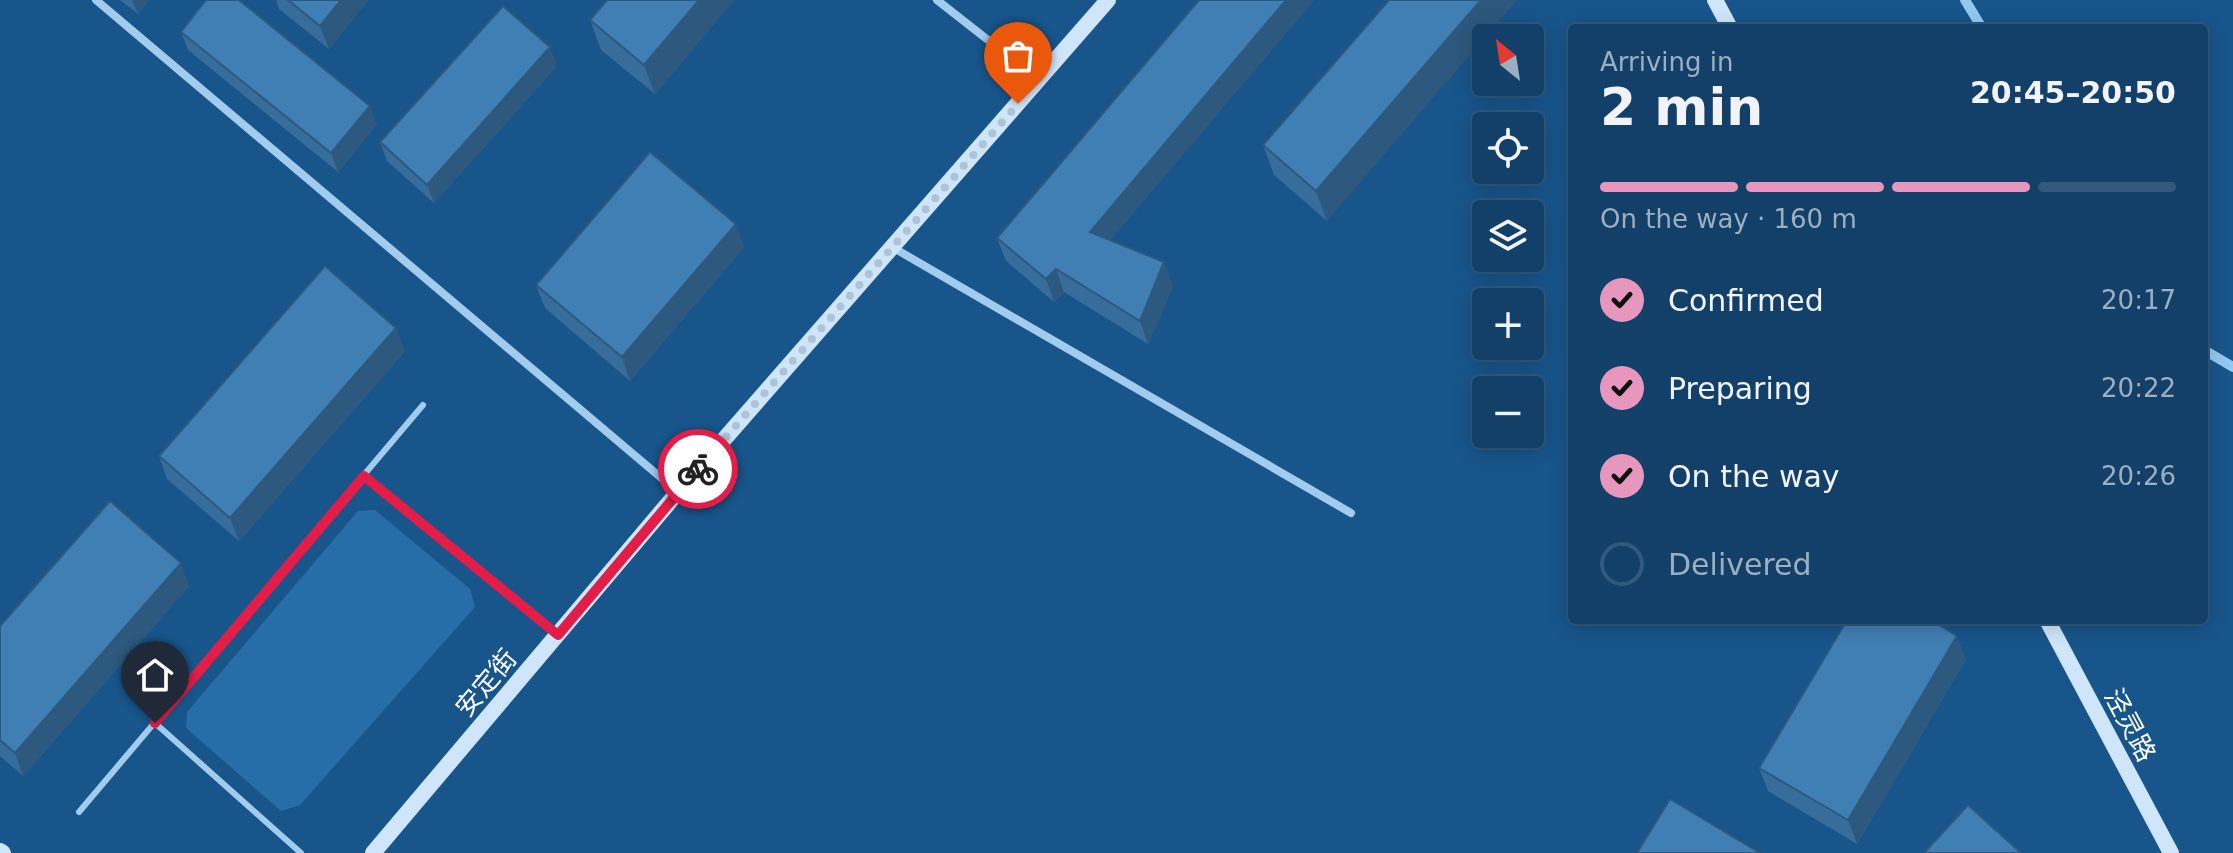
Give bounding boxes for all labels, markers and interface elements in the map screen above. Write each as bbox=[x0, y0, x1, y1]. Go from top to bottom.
pin bbox=[984, 22, 1052, 104]
north arrow bbox=[1472, 24, 1544, 96]
map controls bbox=[1472, 24, 1544, 448]
icon: bag bbox=[996, 34, 1040, 78]
text: Arriving in bbox=[1600, 47, 1734, 77]
text: 20:45–20:50 bbox=[1970, 75, 2176, 110]
text: 2 min bbox=[1600, 77, 1763, 137]
button: locate bbox=[1472, 112, 1544, 184]
button: layers bbox=[1472, 200, 1544, 272]
text: On the way · 160 m bbox=[1600, 204, 1857, 234]
icon: check bbox=[1600, 278, 1644, 322]
text: Confirmed bbox=[1668, 283, 1824, 318]
text: 20:17 bbox=[2101, 285, 2176, 315]
button: + bbox=[1472, 288, 1544, 360]
icon: check bbox=[1600, 366, 1644, 410]
text: Preparing bbox=[1668, 371, 1812, 406]
text: 20:22 bbox=[2101, 373, 2176, 403]
button: − bbox=[1472, 376, 1544, 448]
courier bbox=[658, 429, 738, 509]
icon: bike bbox=[676, 447, 720, 491]
icon: check bbox=[1600, 454, 1644, 498]
text: On the way bbox=[1668, 459, 1840, 494]
text: 20:26 bbox=[2101, 461, 2176, 491]
text: Delivered bbox=[1668, 547, 1812, 582]
pin bbox=[121, 641, 189, 723]
street label: 安定街 bbox=[449, 643, 523, 723]
icon: home bbox=[133, 653, 177, 697]
street label: 泾灵路 bbox=[2098, 684, 2162, 766]

